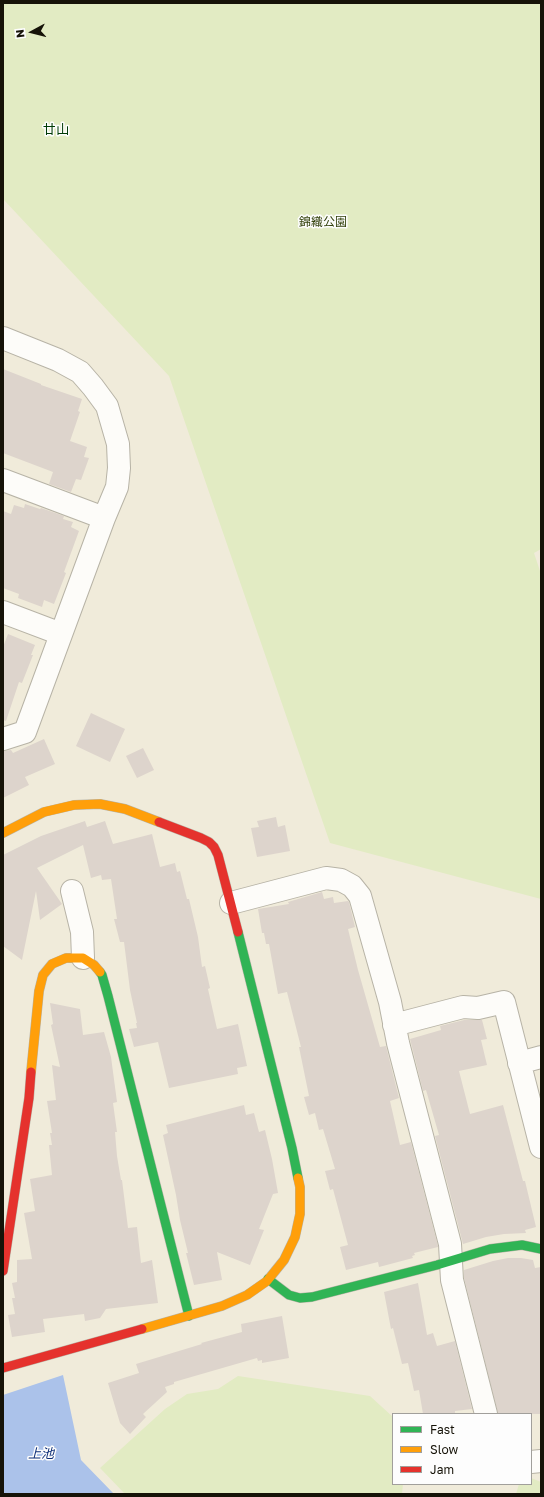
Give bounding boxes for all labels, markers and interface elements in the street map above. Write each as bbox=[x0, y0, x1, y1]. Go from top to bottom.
north arrow bbox=[12, 12, 52, 52]
text: N bbox=[13, 29, 27, 38]
district label: 廿山 bbox=[43, 122, 69, 138]
park label: 錦織公園 bbox=[299, 215, 347, 229]
legend bbox=[392, 1413, 532, 1485]
text: Fast bbox=[430, 1422, 455, 1437]
text: Slow bbox=[430, 1442, 458, 1457]
water label: 上池 bbox=[28, 1446, 54, 1462]
text: Jam bbox=[430, 1462, 454, 1477]

